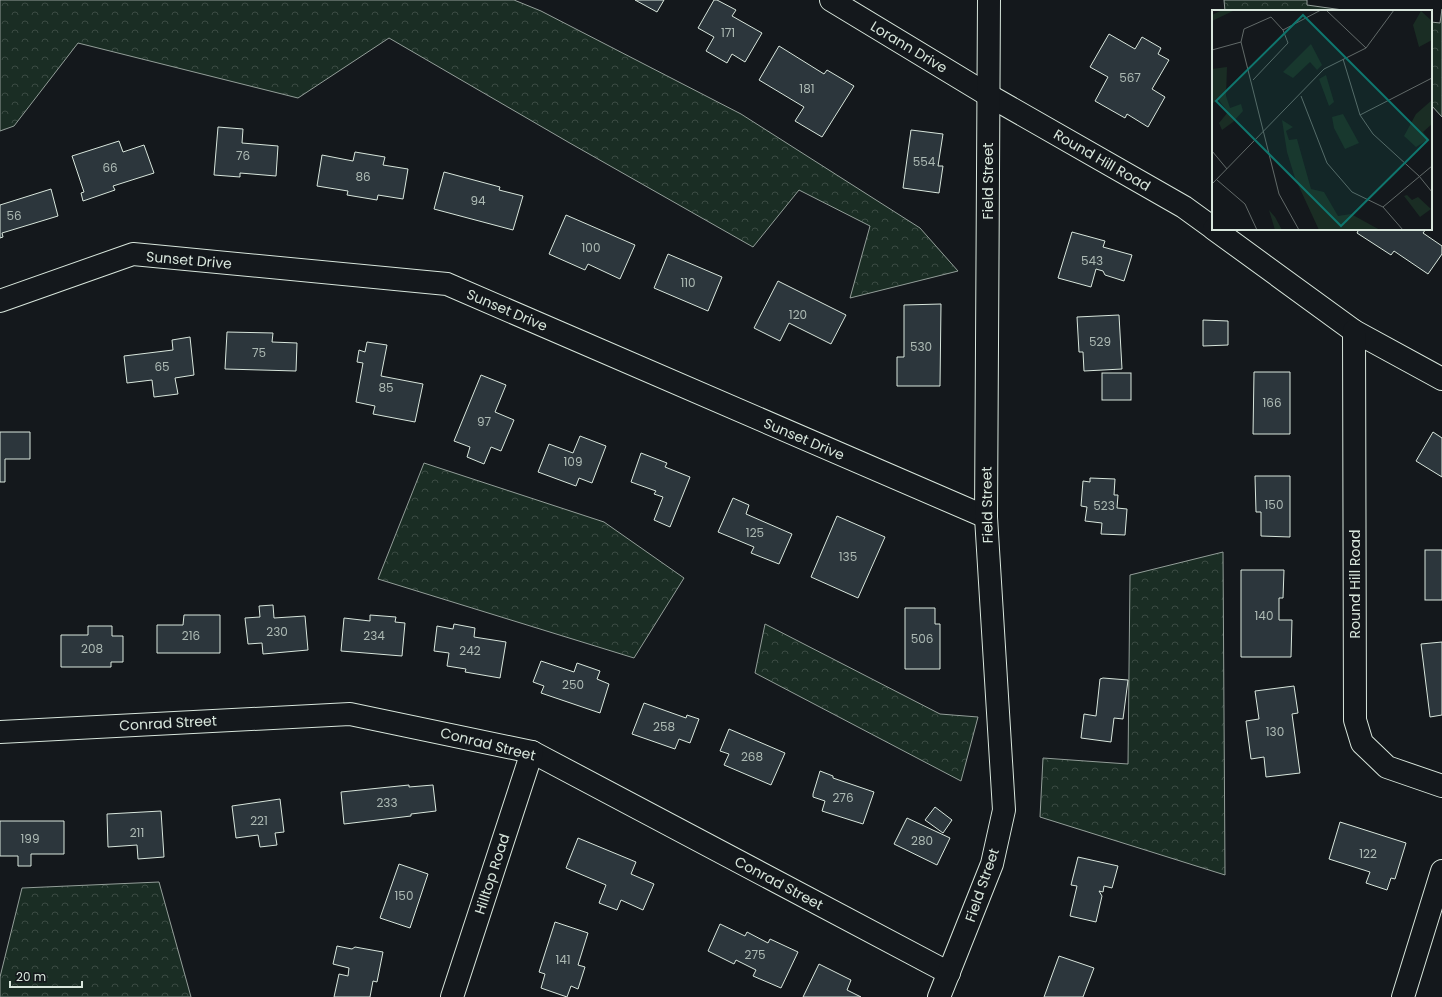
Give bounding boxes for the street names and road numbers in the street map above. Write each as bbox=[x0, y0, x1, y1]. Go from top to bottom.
street label: Lorann Drive bbox=[867, 16, 951, 78]
street label: Round Hill Road bbox=[1050, 124, 1154, 196]
street label: Field Street bbox=[978, 143, 998, 219]
street label: Sunset Drive bbox=[145, 246, 233, 274]
street label: Sunset Drive bbox=[463, 284, 551, 336]
street label: Sunset Drive bbox=[760, 413, 848, 465]
street label: Field Street bbox=[976, 466, 998, 544]
street label: Round Hill Road bbox=[1345, 530, 1365, 638]
street label: Conrad Street bbox=[119, 710, 217, 736]
street label: Conrad Street bbox=[438, 722, 538, 766]
street label: Hilltop Road bbox=[470, 831, 514, 917]
street label: Field Street bbox=[960, 845, 1004, 925]
street label: Conrad Street bbox=[731, 851, 827, 915]

